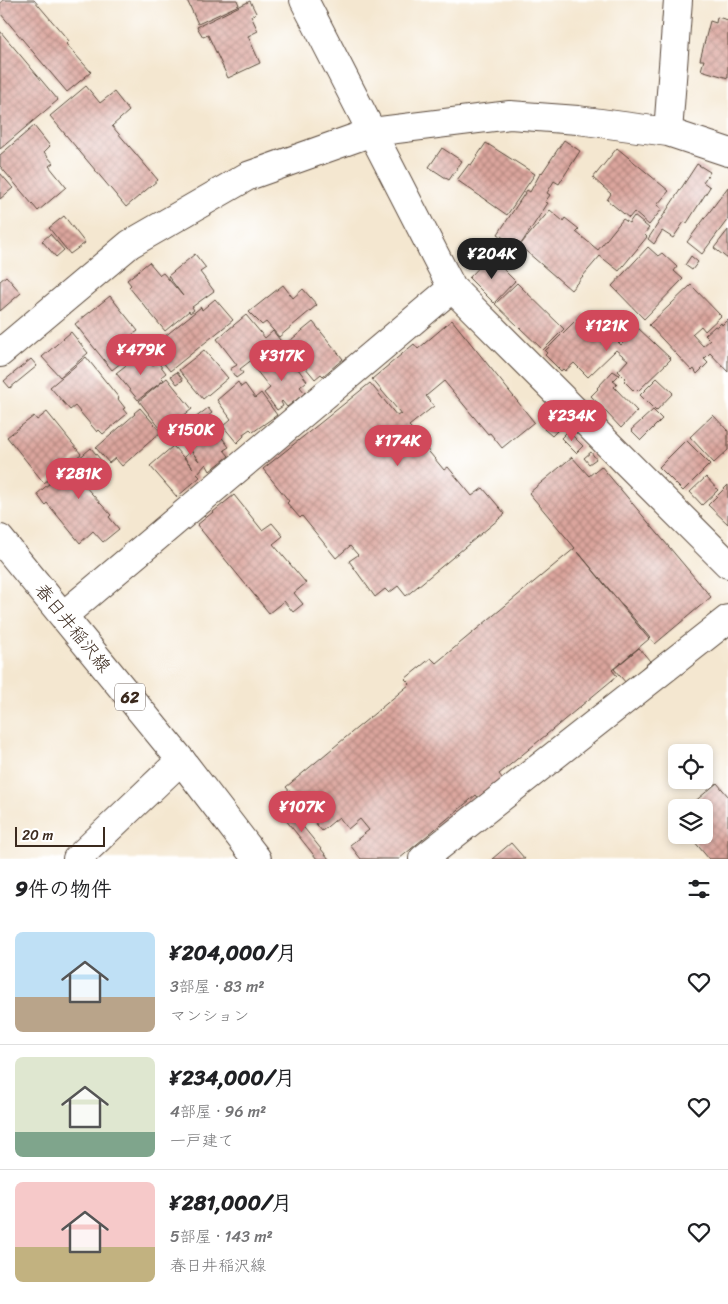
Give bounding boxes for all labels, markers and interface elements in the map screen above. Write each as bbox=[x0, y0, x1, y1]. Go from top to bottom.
pin: ¥204K bbox=[457, 238, 527, 280]
text: ¥204K bbox=[468, 239, 516, 268]
pin: ¥121K bbox=[572, 310, 642, 352]
text: ¥121K bbox=[586, 311, 628, 340]
pin: ¥479K bbox=[106, 334, 176, 376]
text: ¥479K bbox=[117, 335, 165, 364]
pin: ¥317K bbox=[247, 340, 317, 382]
text: ¥317K bbox=[260, 341, 304, 370]
pin: ¥234K bbox=[537, 400, 607, 442]
text: ¥234K bbox=[549, 401, 595, 430]
pin: ¥150K bbox=[156, 414, 226, 456]
text: ¥150K bbox=[168, 415, 214, 444]
pin: ¥174K bbox=[363, 424, 433, 467]
text: ¥174K bbox=[376, 426, 420, 455]
pin: ¥281K bbox=[44, 458, 114, 500]
text: ¥281K bbox=[57, 459, 101, 488]
street label: 春日井稲沢線 bbox=[27, 576, 119, 680]
road number: 62 bbox=[115, 684, 145, 710]
map controls bbox=[668, 744, 713, 844]
button: locate bbox=[668, 744, 713, 789]
pin: ¥107K bbox=[267, 790, 337, 833]
text: ¥107K bbox=[280, 792, 324, 821]
button: layers bbox=[668, 799, 713, 844]
text: 20 m bbox=[22, 823, 53, 848]
scale bar bbox=[15, 824, 105, 847]
text: 9件の物件 bbox=[15, 870, 112, 908]
icon: filters bbox=[685, 875, 713, 903]
text: ¥204,000/月 bbox=[170, 934, 297, 972]
icon: home bbox=[55, 952, 115, 1012]
icon: heart bbox=[685, 968, 713, 996]
text: 3部屋 · 83 m² bbox=[170, 972, 265, 1001]
text: マンション bbox=[170, 1001, 249, 1030]
text: ¥234,000/月 bbox=[170, 1059, 295, 1097]
icon: home bbox=[55, 1077, 115, 1137]
icon: heart bbox=[685, 1093, 713, 1121]
text: 4部屋 · 96 m² bbox=[170, 1097, 266, 1126]
text: 一戸建て bbox=[170, 1126, 234, 1155]
text: ¥281,000/月 bbox=[170, 1184, 292, 1222]
icon: home bbox=[55, 1202, 115, 1262]
icon: heart bbox=[685, 1218, 713, 1246]
text: 5部屋 · 143 m² bbox=[170, 1222, 273, 1251]
text: 春日井稲沢線 bbox=[170, 1251, 266, 1280]

